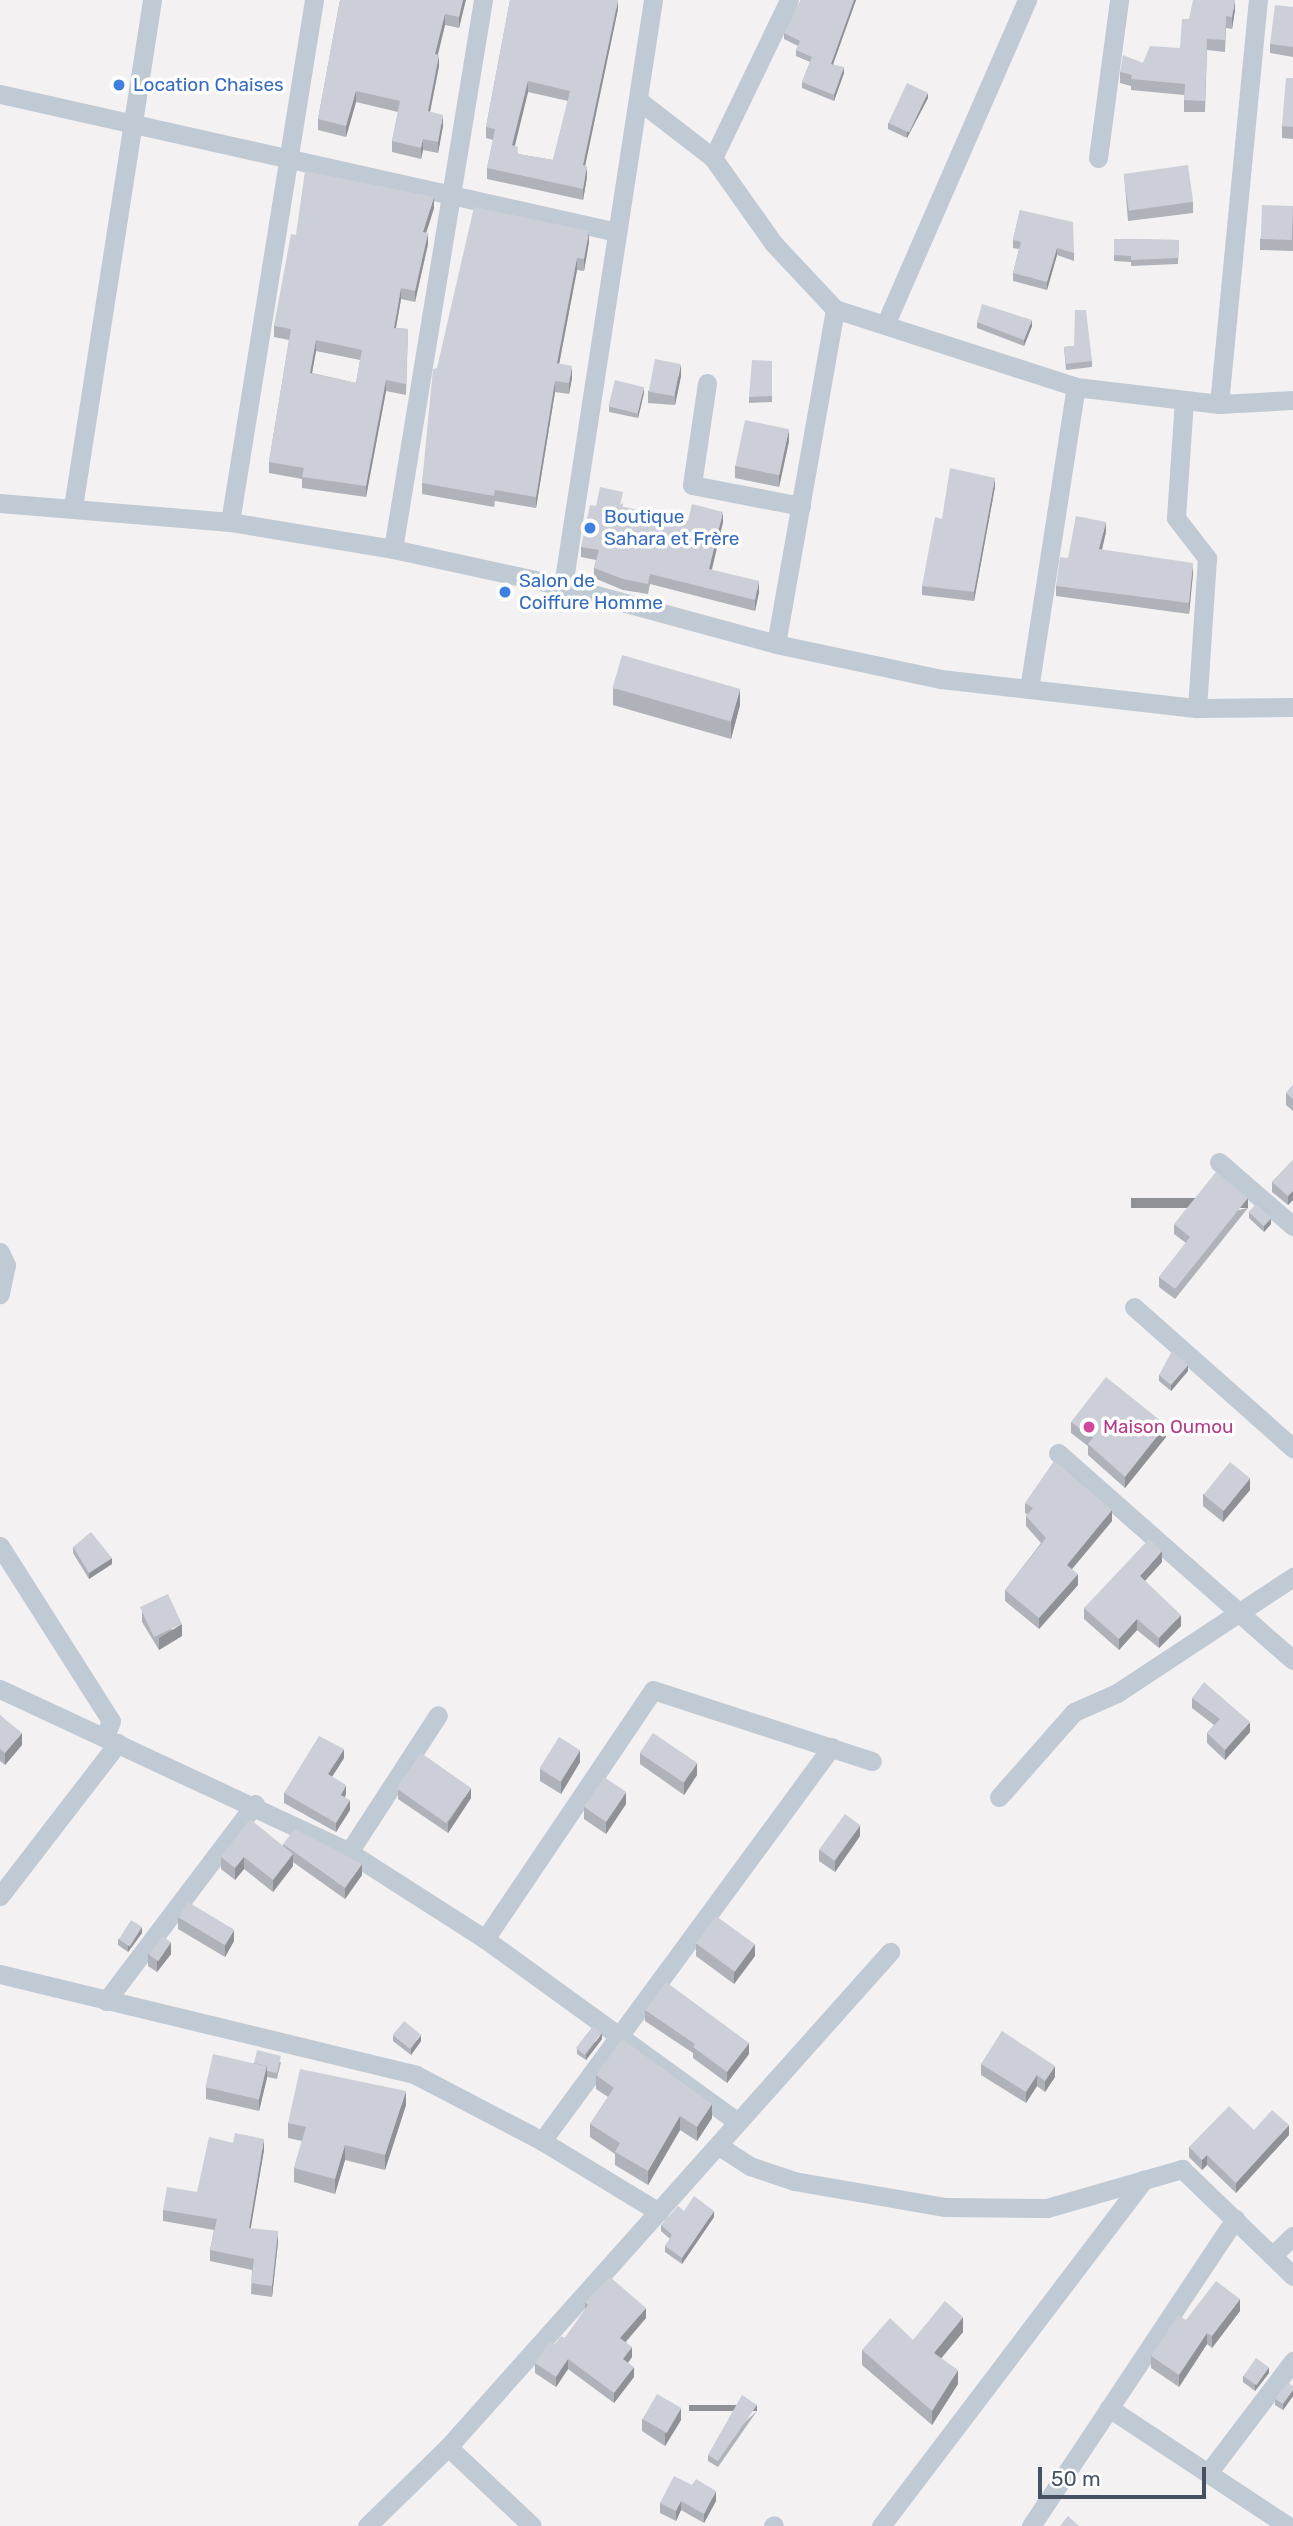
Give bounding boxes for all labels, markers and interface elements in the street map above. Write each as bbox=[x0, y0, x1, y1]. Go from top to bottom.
place label: Location Chaises bbox=[133, 74, 284, 96]
marker: Location Chaises bbox=[111, 77, 127, 93]
place label: Boutique Sahara et Frère bbox=[604, 506, 739, 550]
marker: Boutique Sahara et Frère bbox=[582, 520, 598, 536]
place label: Salon de Coiffure Homme bbox=[519, 570, 663, 614]
marker: Salon de Coiffure Homme bbox=[497, 584, 513, 600]
place label: Maison Oumou bbox=[1103, 1416, 1233, 1438]
marker: Maison Oumou bbox=[1081, 1419, 1097, 1435]
scale bar bbox=[1041, 2452, 1209, 2496]
text: 50 m bbox=[1051, 2466, 1101, 2491]

